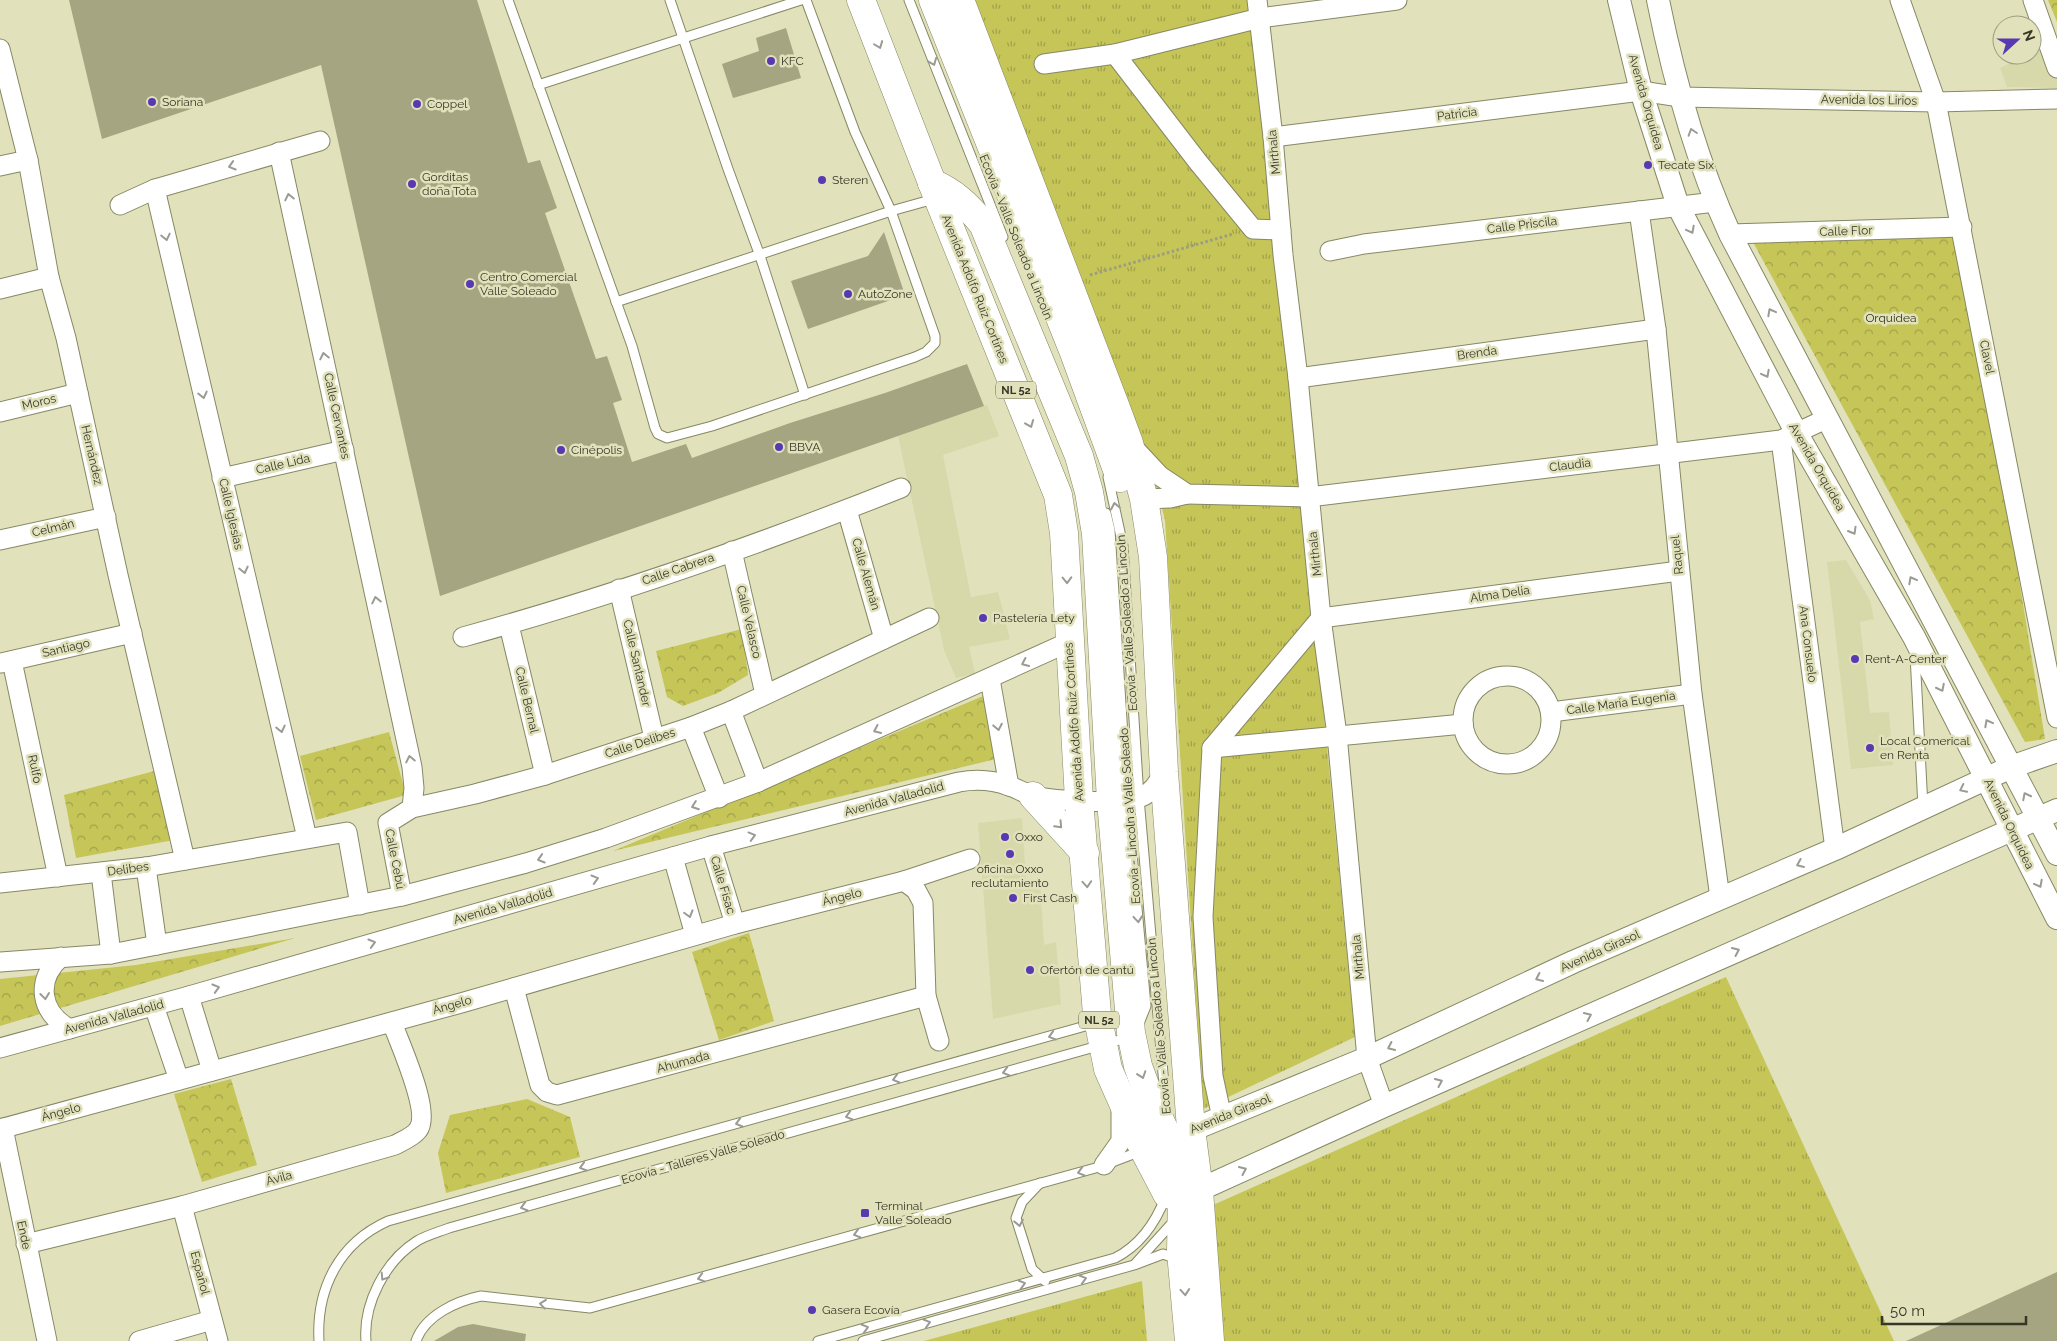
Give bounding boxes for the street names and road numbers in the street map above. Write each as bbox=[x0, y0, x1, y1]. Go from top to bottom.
street label: Avenida Orquídea bbox=[1626, 53, 1666, 151]
street label: Avenida los Lirios bbox=[1821, 92, 1917, 108]
street label: Patricia bbox=[1436, 105, 1478, 123]
street label: Mirthala bbox=[1265, 129, 1283, 175]
street label: Ecovía - Valle Soleado a Lincoln bbox=[976, 152, 1056, 322]
street label: Avenida Adolfo Ruiz Cortínes bbox=[939, 212, 1011, 366]
street label: Calle Priscila bbox=[1486, 214, 1558, 236]
street label: Calle Flor bbox=[1819, 223, 1874, 239]
street label: Clavel bbox=[1977, 339, 1997, 376]
street label: Brenda bbox=[1456, 343, 1498, 363]
street label: Calle Cervantes bbox=[321, 372, 353, 460]
road number: NL 52 bbox=[996, 382, 1036, 398]
street label: Moros bbox=[21, 391, 58, 413]
street label: Avenida Orquídea bbox=[1786, 421, 1848, 513]
street label: Hernández bbox=[78, 424, 106, 486]
street label: Calle Lida bbox=[255, 451, 311, 477]
street label: Claudia bbox=[1548, 456, 1592, 474]
street label: Calle Iglesias bbox=[216, 477, 246, 551]
street label: Celmán bbox=[30, 516, 76, 540]
street label: Mirthala bbox=[1306, 531, 1324, 577]
street label: Ecovía - Valle Soleado a Lincoln bbox=[1114, 534, 1140, 712]
street label: Raquel bbox=[1668, 534, 1686, 575]
street label: Calle Alemán bbox=[849, 536, 883, 612]
street label: Calle Cabrera bbox=[640, 550, 716, 588]
street label: Alma Delia bbox=[1469, 583, 1531, 605]
street label: Calle Velasco bbox=[734, 584, 764, 660]
street label: Ana Consuelo bbox=[1796, 605, 1820, 683]
street label: Calle Santander bbox=[620, 618, 654, 708]
street label: Santiago bbox=[41, 636, 91, 660]
street label: Avenida Adolfo Ruiz Cortínes bbox=[1061, 642, 1087, 802]
street label: Calle Bernal bbox=[513, 666, 542, 735]
street label: Calle María Eugenia bbox=[1566, 688, 1676, 718]
street label: Calle Delibes bbox=[603, 725, 677, 761]
street label: Ecovía - Lincoln a Valle Soleado bbox=[1117, 727, 1143, 905]
street label: Rulfo bbox=[25, 753, 45, 785]
street label: Avenida Orquídea bbox=[1981, 777, 2037, 871]
street label: Avenida Valladolid bbox=[843, 779, 945, 819]
street label: Calle Cebú bbox=[382, 828, 408, 890]
street label: Calle Fisac bbox=[708, 854, 739, 916]
street label: Delibes bbox=[106, 859, 150, 879]
street label: Avenida Valladolid bbox=[452, 885, 554, 927]
street label: Ángelo bbox=[821, 885, 863, 909]
street label: Avenida Girasol bbox=[1558, 927, 1643, 975]
street label: Mirthala bbox=[1349, 934, 1367, 980]
street label: Ecovía - Valle Soleado a Lincoln bbox=[1144, 937, 1174, 1115]
street label: Ángelo bbox=[431, 993, 473, 1017]
street label: Avenida Valladolid bbox=[63, 997, 165, 1037]
road number: NL 52 bbox=[1079, 1012, 1119, 1028]
street label: Ahumada bbox=[655, 1048, 711, 1076]
street label: Avenida Girasol bbox=[1188, 1091, 1273, 1137]
street label: Ángelo bbox=[40, 1100, 82, 1124]
street label: Ecovía - Talleres Valle Soleado bbox=[620, 1127, 786, 1187]
street label: Ávila bbox=[264, 1168, 294, 1188]
street label: Ende bbox=[14, 1219, 34, 1251]
street label: Español bbox=[187, 1250, 213, 1297]

